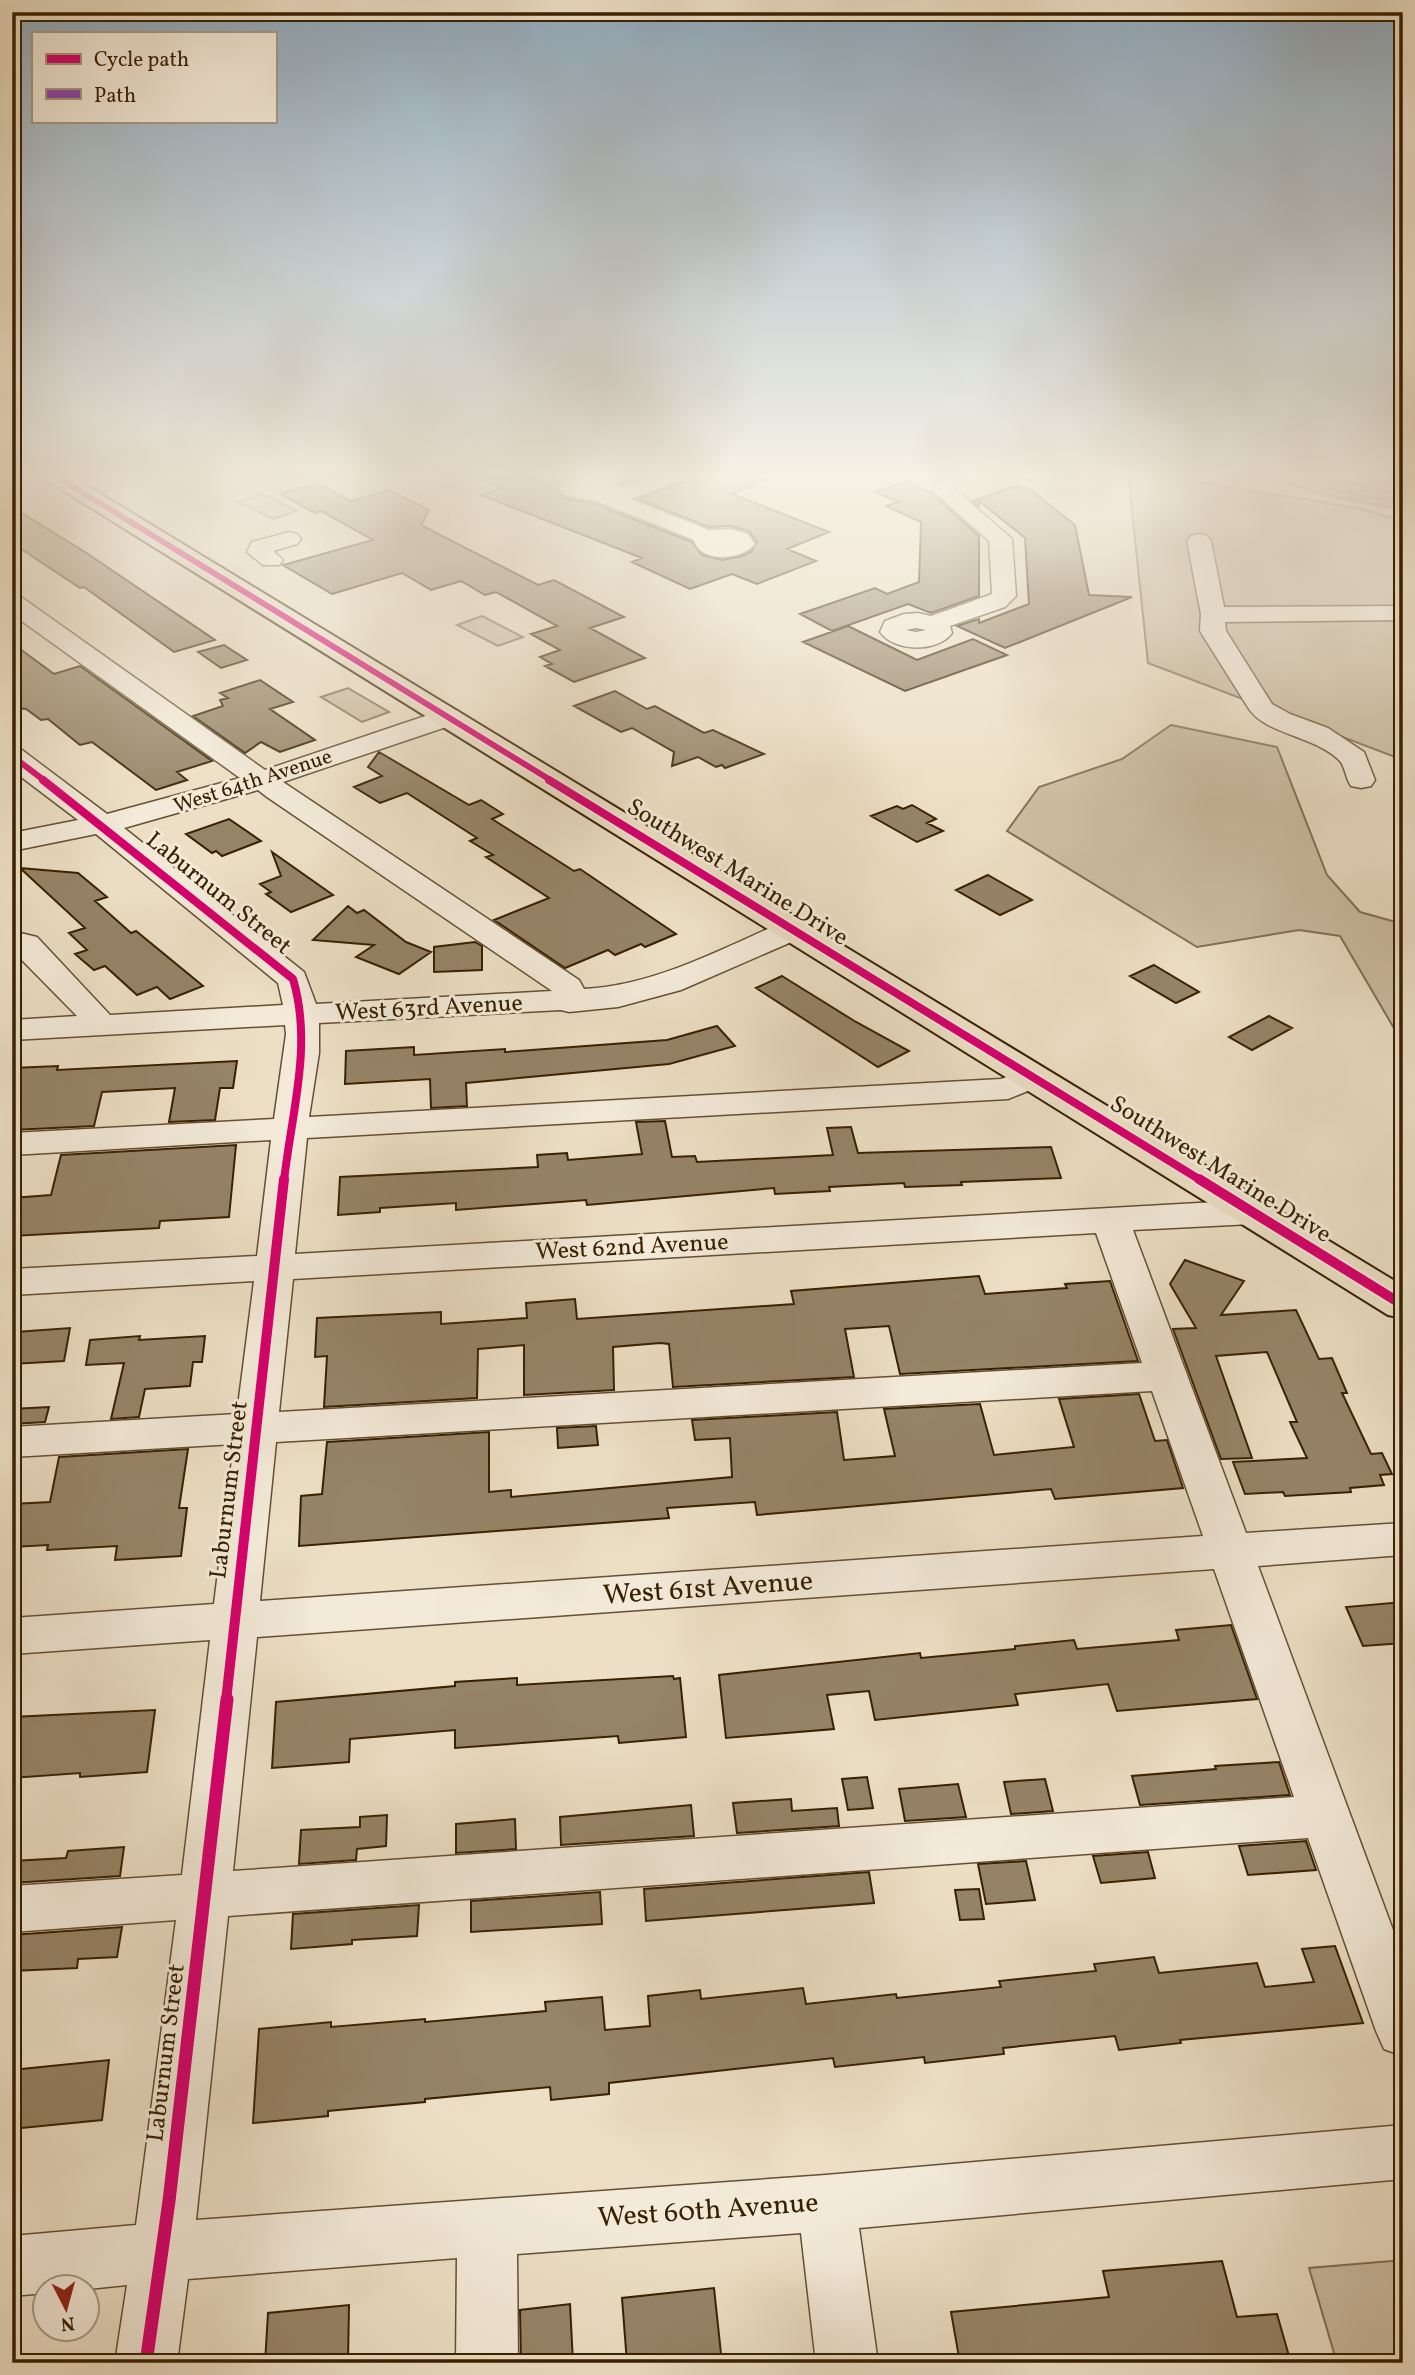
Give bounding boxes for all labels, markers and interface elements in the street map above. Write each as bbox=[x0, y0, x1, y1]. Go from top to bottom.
legend bbox=[32, 32, 276, 122]
text: Cycle path bbox=[94, 46, 189, 75]
text: Path bbox=[94, 82, 136, 111]
street label: West 64th Avenue bbox=[170, 743, 336, 821]
street label: Southwest Marine Drive bbox=[620, 791, 854, 955]
street label: Laburnum Street bbox=[138, 824, 298, 964]
street label: West 63rd Avenue bbox=[334, 987, 524, 1031]
street label: Southwest Marine Drive bbox=[1103, 1088, 1337, 1252]
street label: West 62nd Avenue bbox=[535, 1226, 729, 1270]
street label: Laburnum Street bbox=[202, 1399, 258, 1581]
street label: West 61st Avenue bbox=[602, 1562, 814, 1616]
street label: Laburnum Street bbox=[139, 1962, 195, 2144]
street label: West 60th Avenue bbox=[596, 2184, 820, 2238]
north arrow bbox=[32, 2274, 102, 2344]
text: N bbox=[59, 2309, 76, 2337]

